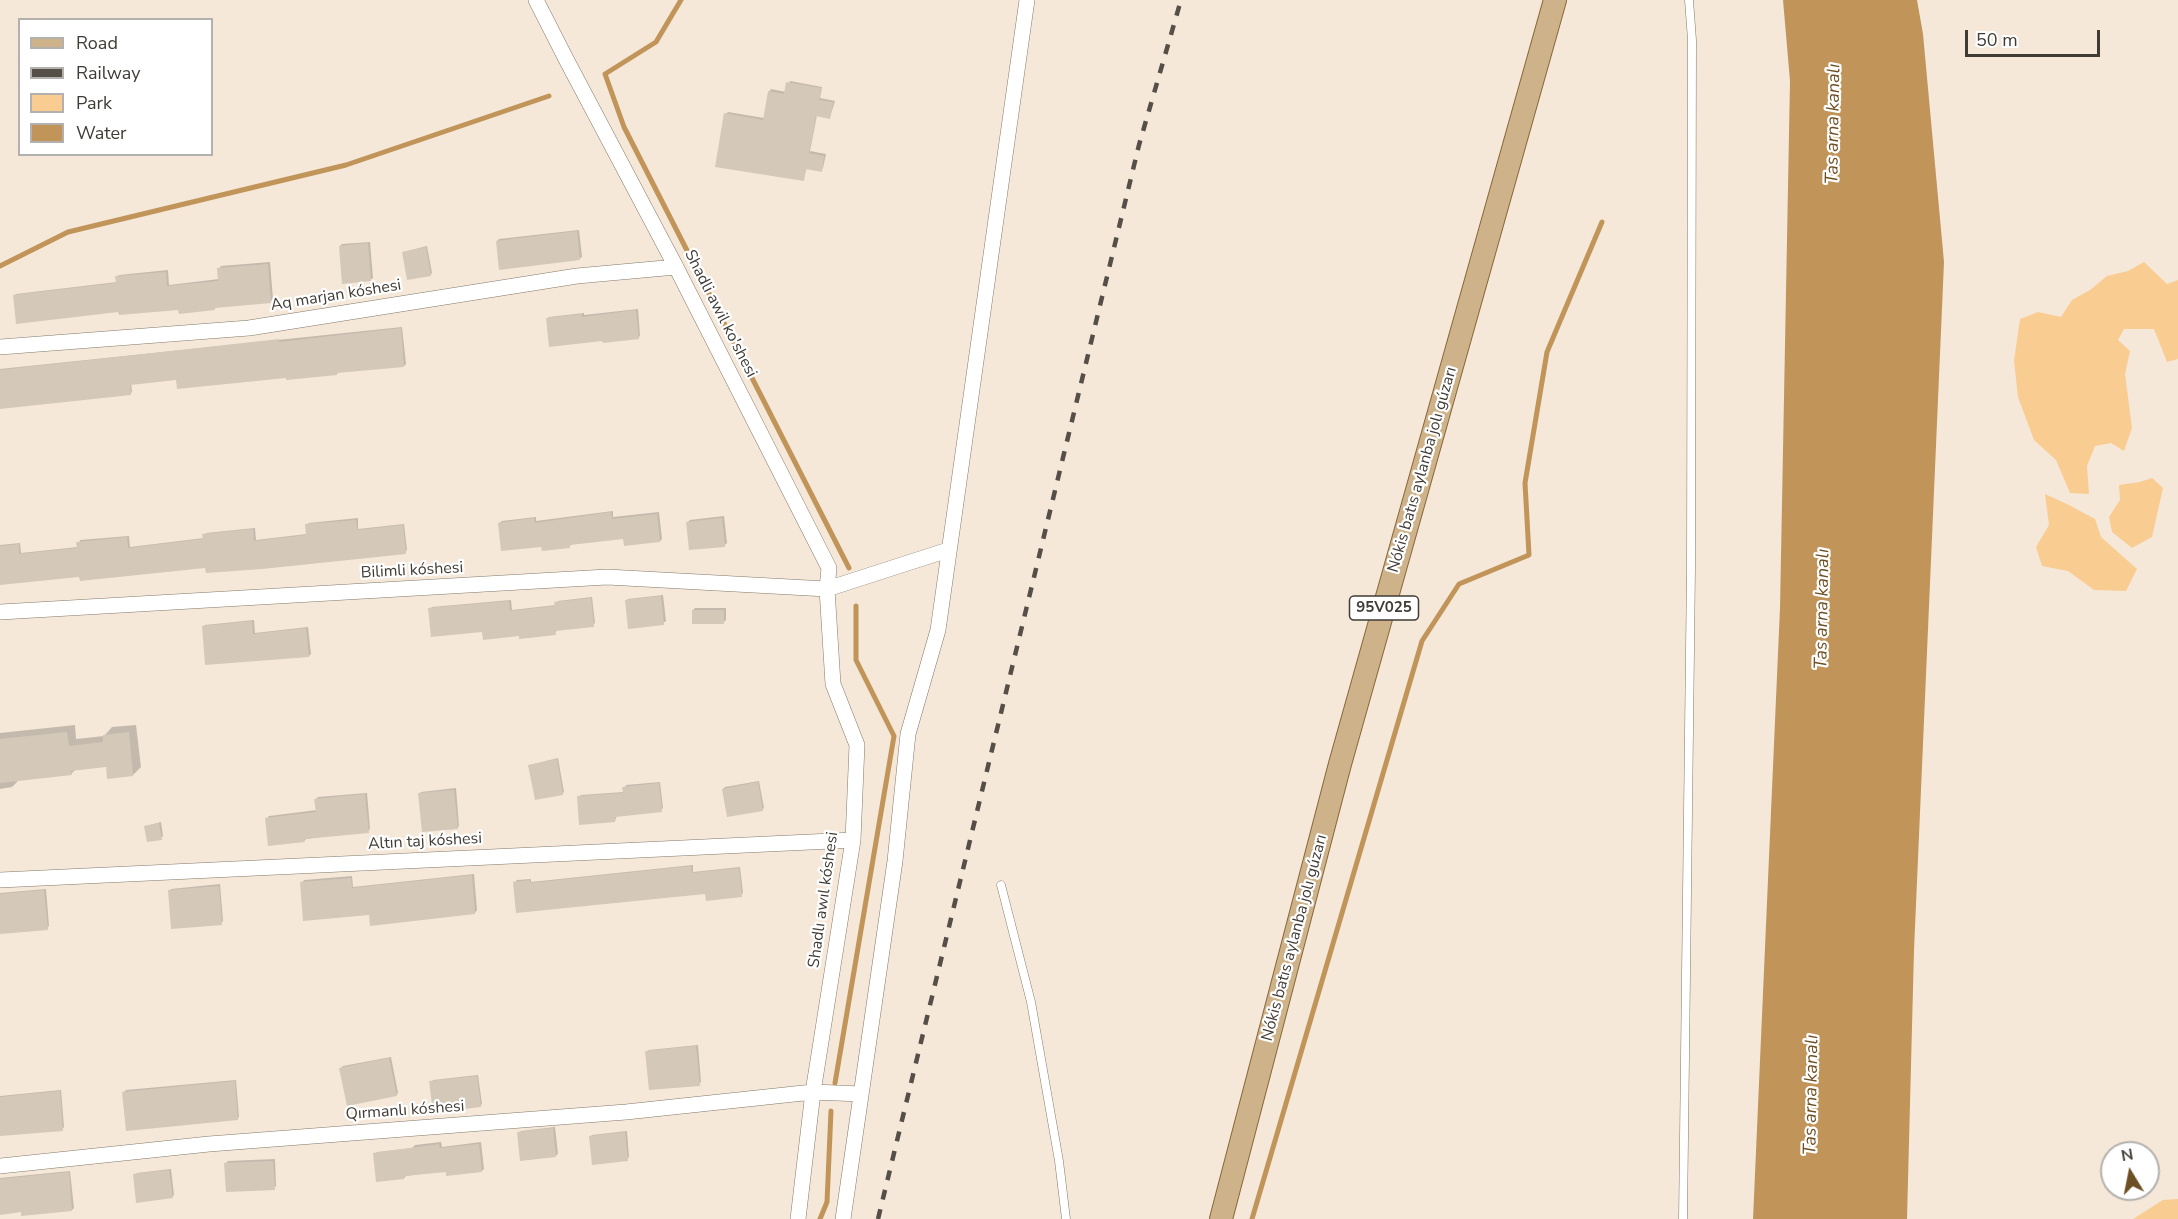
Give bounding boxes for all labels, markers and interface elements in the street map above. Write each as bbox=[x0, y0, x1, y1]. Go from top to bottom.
legend bbox=[18, 18, 213, 156]
scale bar bbox=[1968, 18, 2103, 56]
text: 50 m bbox=[1976, 28, 2018, 52]
text: Road bbox=[76, 31, 118, 55]
text: Railway bbox=[76, 61, 141, 85]
water label: Tas arna kanalı bbox=[1822, 64, 1846, 184]
text: Park bbox=[76, 91, 112, 115]
text: Water bbox=[76, 121, 127, 145]
street label: Shadli awil ko'shesi bbox=[680, 247, 760, 381]
street label: Aq marjan kóshesi bbox=[269, 276, 403, 316]
street label: Nókis batıs aylanba jolı gúzarı bbox=[1384, 365, 1462, 575]
water label: Tas arna kanalı bbox=[1811, 549, 1835, 669]
street label: Bilimli kóshesi bbox=[360, 559, 464, 583]
road number: 95V025 bbox=[1350, 596, 1418, 620]
street label: Altın taj kóshesi bbox=[368, 829, 482, 855]
street label: Shadlı awıl kóshesi bbox=[805, 831, 843, 969]
street label: Nókis batıs aylanba jolı gúzarı bbox=[1258, 833, 1332, 1043]
water label: Tas arna kanalı bbox=[1800, 1035, 1824, 1155]
street label: Qırmanlı kóshesi bbox=[345, 1097, 465, 1125]
north arrow bbox=[2100, 1141, 2160, 1201]
text: N bbox=[2119, 1143, 2135, 1167]

